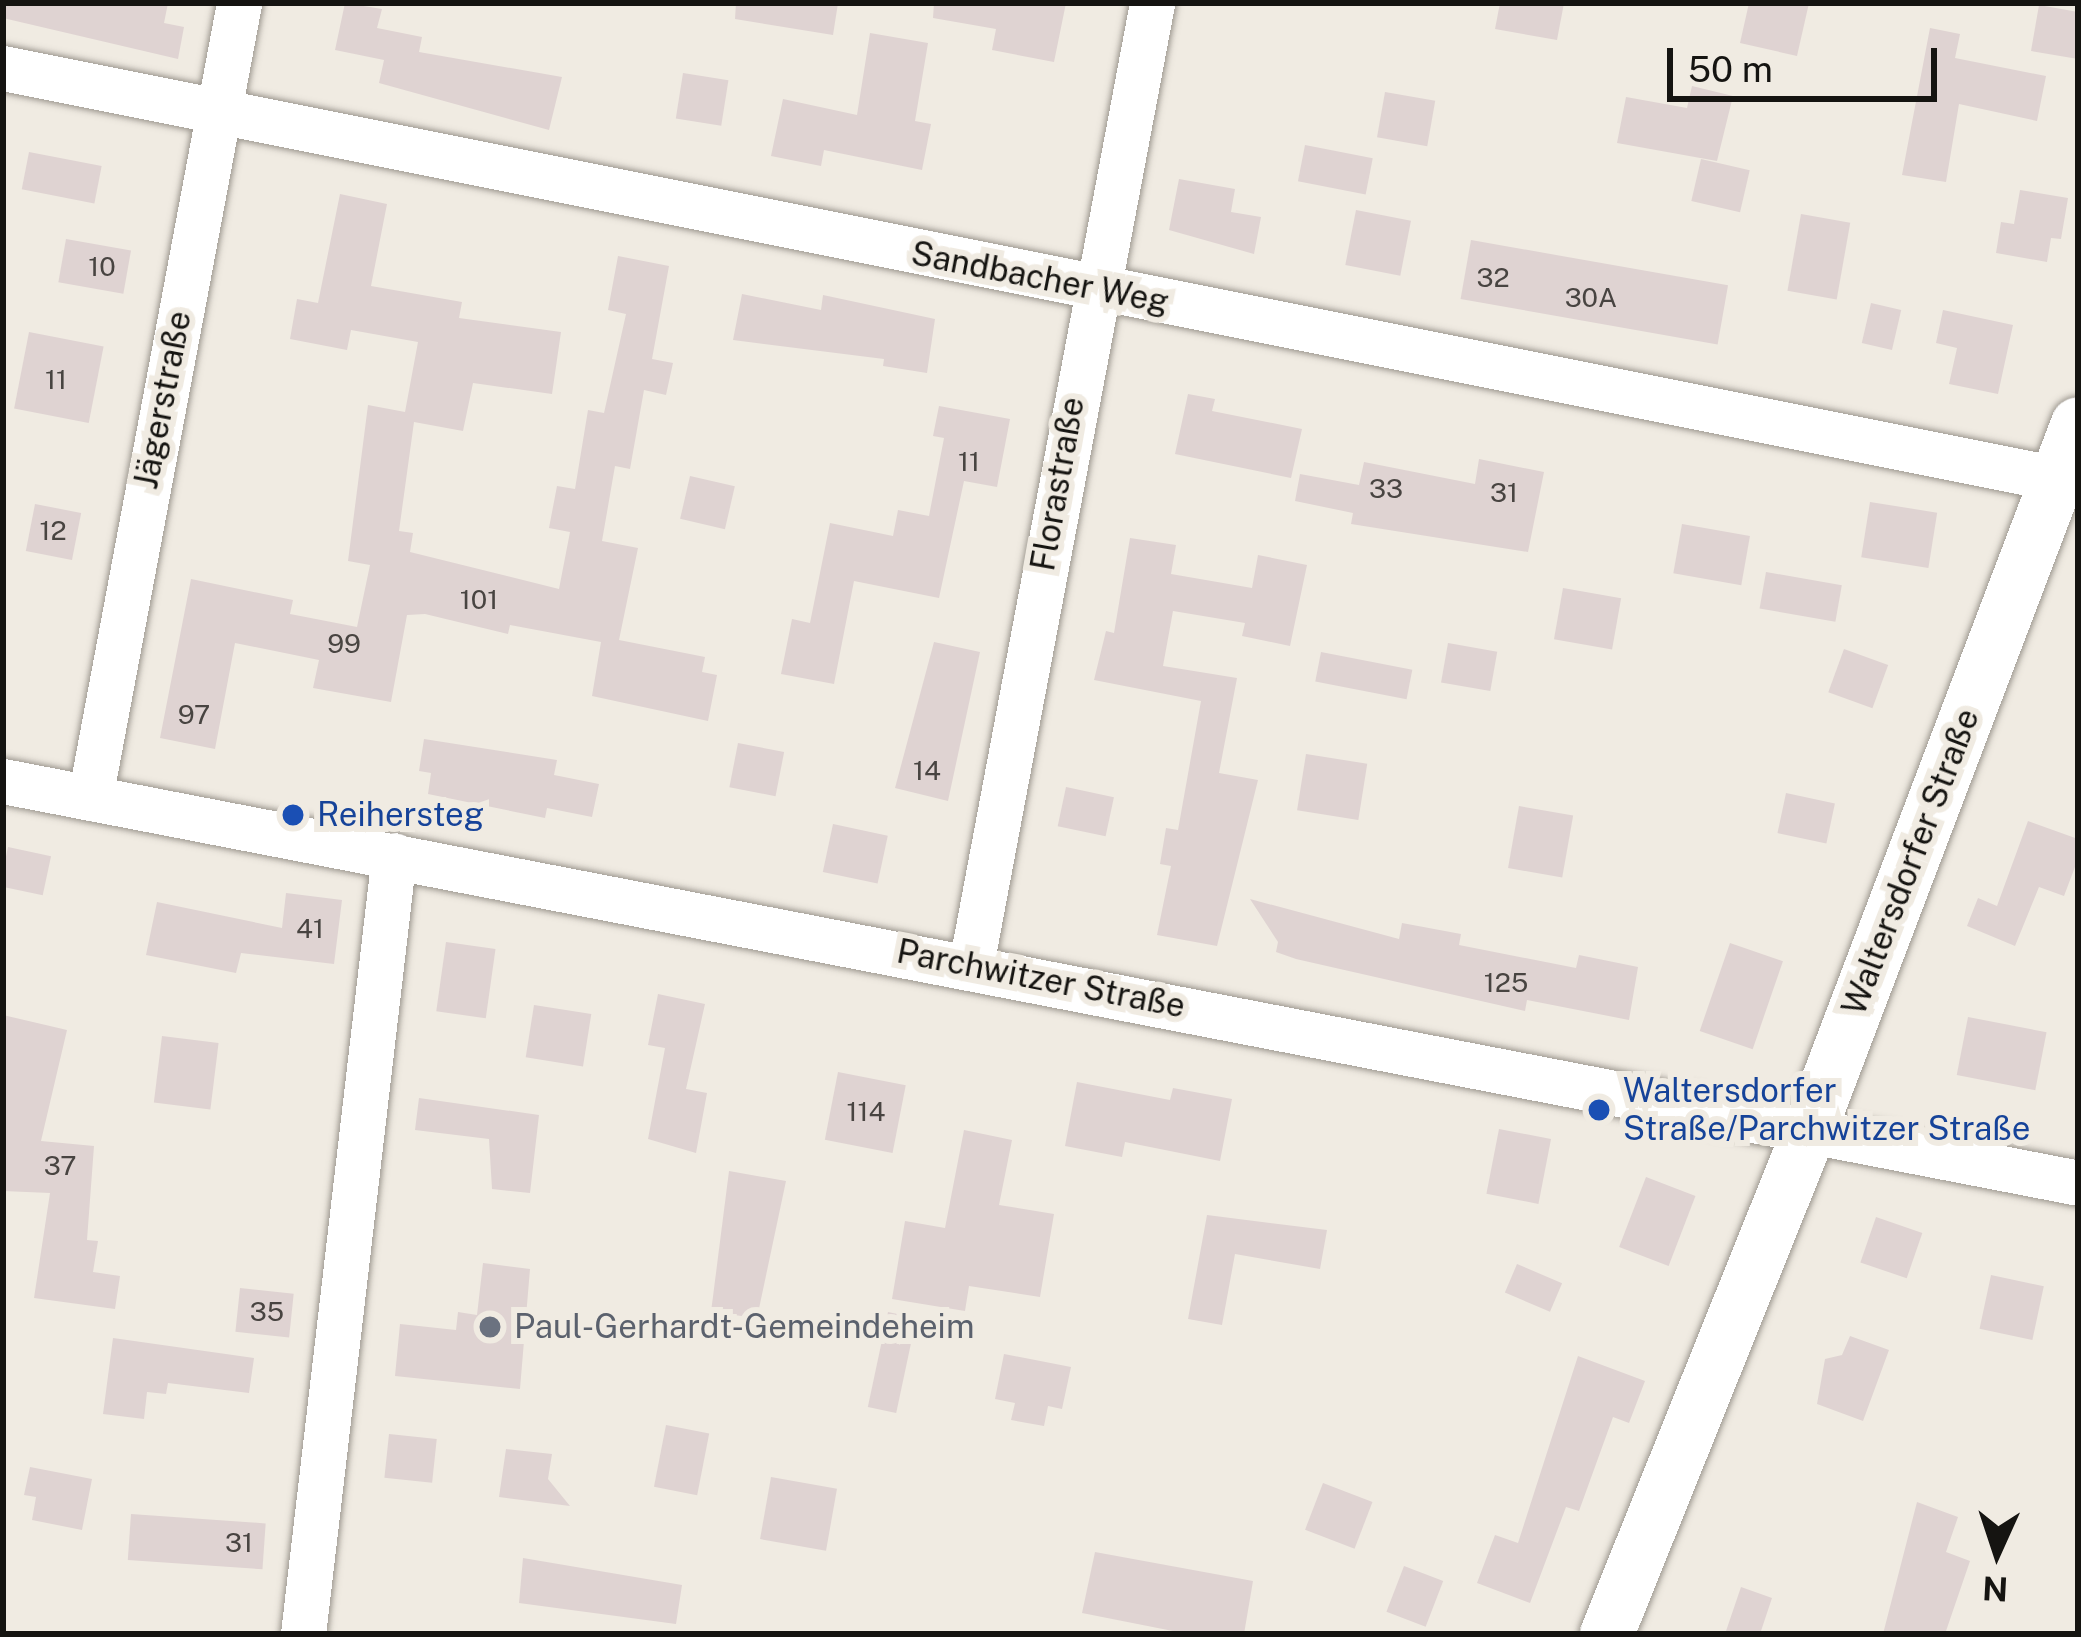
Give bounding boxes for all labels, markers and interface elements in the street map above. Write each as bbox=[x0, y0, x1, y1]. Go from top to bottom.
scale bar bbox=[1673, 24, 1943, 98]
text: 50 m bbox=[1688, 48, 1773, 90]
street label: Sandbacher Weg bbox=[907, 234, 1173, 322]
house number: 10 bbox=[88, 251, 116, 283]
house number: 32 bbox=[1476, 262, 1510, 294]
house number: 30A bbox=[1565, 282, 1617, 314]
street label: Jägerstraße bbox=[126, 308, 200, 492]
house number: 11 bbox=[45, 364, 67, 396]
street label: Florastraße bbox=[1023, 394, 1093, 574]
house number: 11 bbox=[958, 446, 980, 478]
house number: 33 bbox=[1369, 473, 1403, 505]
house number: 31 bbox=[1490, 477, 1518, 509]
house number: 12 bbox=[39, 515, 67, 547]
house number: 101 bbox=[460, 584, 498, 616]
house number: 99 bbox=[327, 628, 361, 660]
house number: 97 bbox=[178, 699, 210, 731]
street label: Waltersdorfer Straße bbox=[1834, 703, 1988, 1021]
house number: 14 bbox=[913, 755, 941, 787]
place label: Reihersteg bbox=[317, 795, 484, 835]
marker: Reihersteg bbox=[280, 802, 306, 828]
house number: 41 bbox=[296, 913, 324, 945]
street label: Parchwitzer Straße bbox=[894, 932, 1188, 1026]
house number: 125 bbox=[1484, 967, 1528, 999]
place label: Waltersdorfer Straße/Parchwitzer Straße bbox=[1623, 1071, 2030, 1149]
house number: 114 bbox=[847, 1096, 885, 1128]
marker: Waltersdorfer Straße/Parchwitzer Straße bbox=[1586, 1097, 1612, 1123]
house number: 37 bbox=[44, 1150, 76, 1182]
house number: 35 bbox=[250, 1296, 284, 1328]
place label: Paul-Gerhardt-Gemeindeheim bbox=[514, 1307, 975, 1347]
marker: Paul-Gerhardt-Gemeindeheim bbox=[477, 1314, 503, 1340]
north arrow bbox=[1937, 1493, 2057, 1613]
house number: 31 bbox=[225, 1527, 253, 1559]
text: N bbox=[1981, 1569, 2009, 1609]

